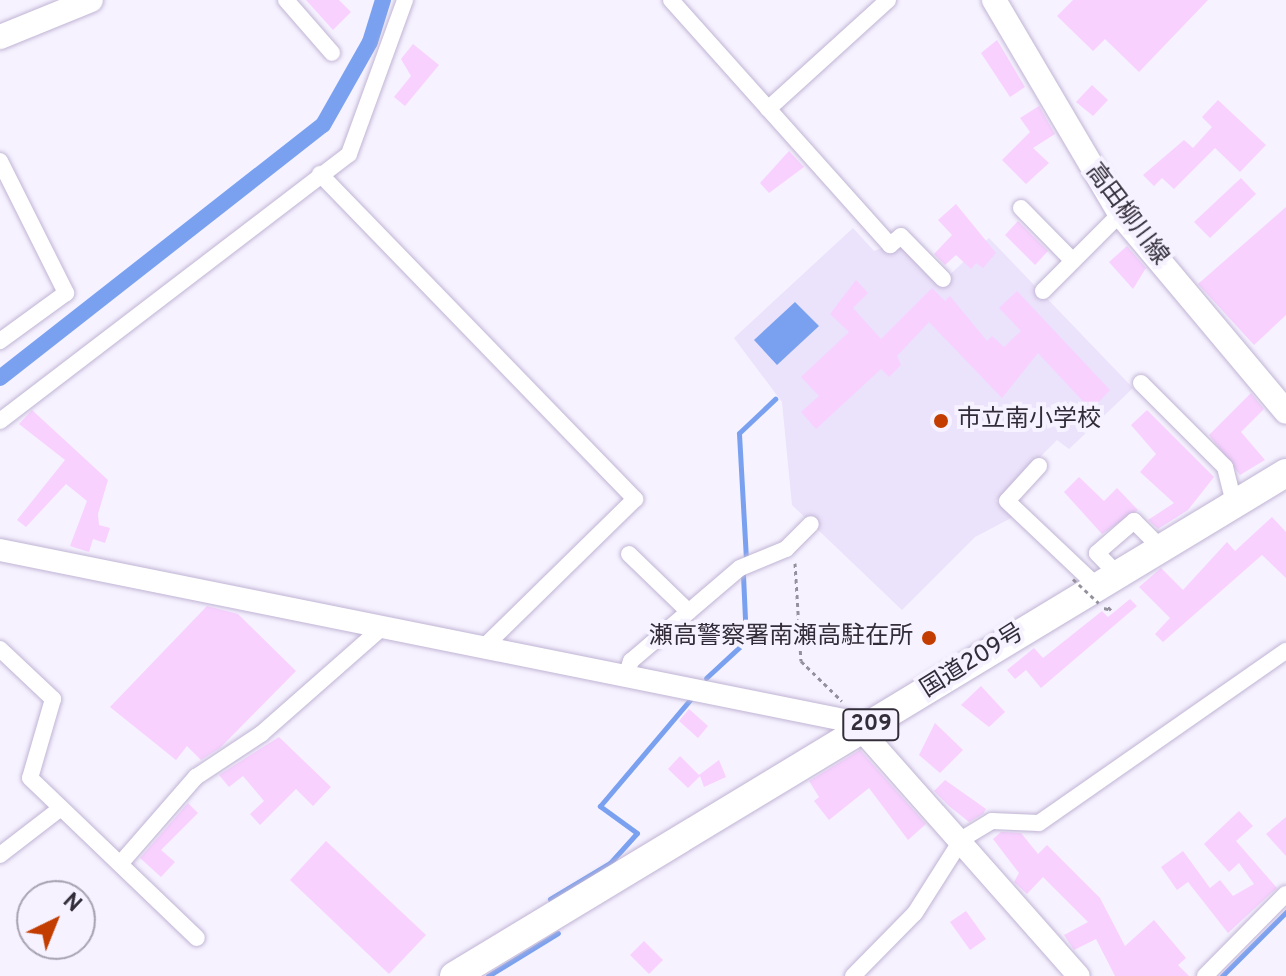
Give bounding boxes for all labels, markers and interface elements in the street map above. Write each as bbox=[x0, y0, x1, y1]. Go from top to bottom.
street label: 高田柳川線 bbox=[1078, 158, 1174, 272]
place label: 市立南小学校 bbox=[957, 407, 1101, 435]
marker: 市立南小学校 bbox=[932, 412, 950, 430]
street label: 国道209号 bbox=[916, 619, 1030, 705]
place label: 瀬高警察署南瀬高駐在所 bbox=[649, 624, 913, 652]
marker: 瀬高警察署南瀬高駐在所 bbox=[920, 629, 938, 647]
road number: 209 bbox=[841, 707, 901, 743]
north arrow bbox=[16, 880, 96, 960]
text: N bbox=[56, 888, 86, 919]

